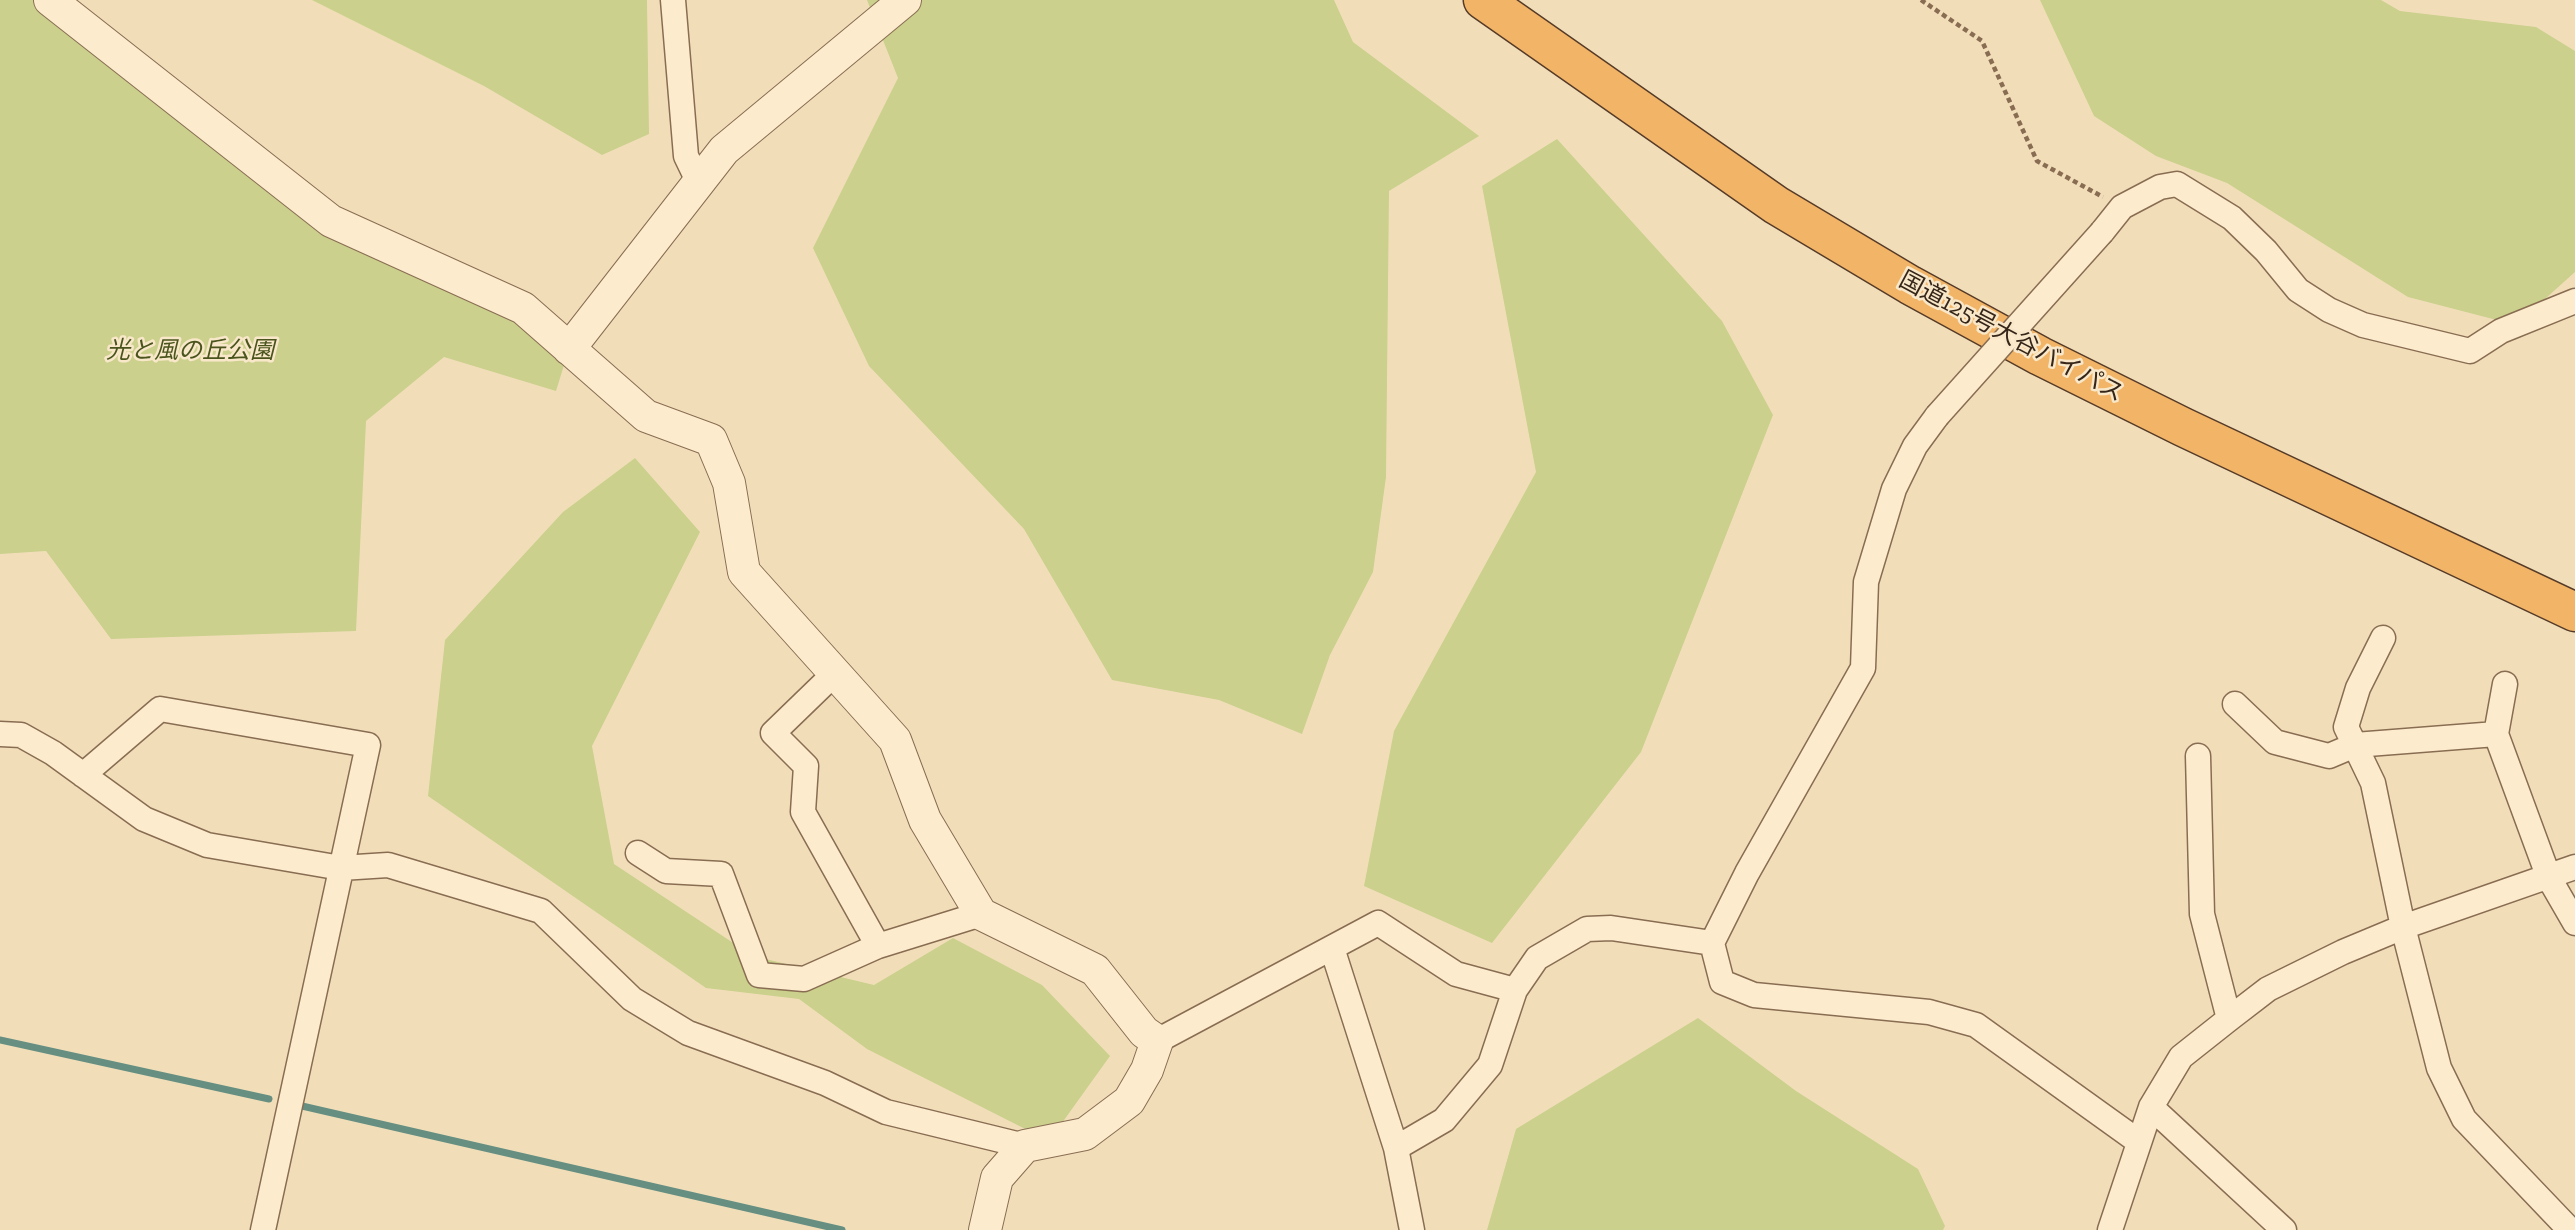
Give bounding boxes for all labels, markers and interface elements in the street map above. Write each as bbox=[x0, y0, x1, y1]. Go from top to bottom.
street label: 国道125号大谷バイパス bbox=[1894, 266, 2128, 408]
park label: 光と風の丘公園 bbox=[106, 337, 274, 365]

